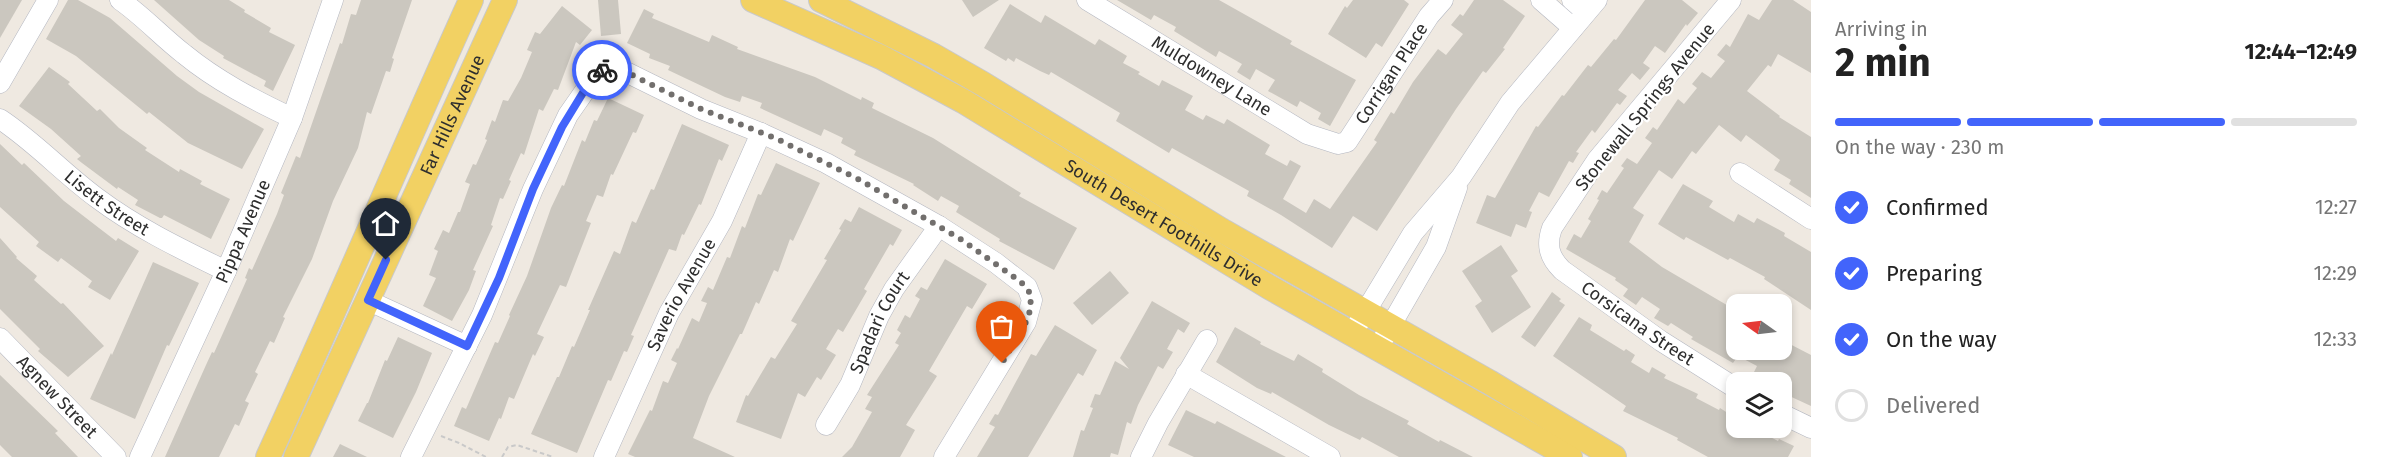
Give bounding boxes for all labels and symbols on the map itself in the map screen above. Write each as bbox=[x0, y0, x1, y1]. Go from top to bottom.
street label: Corrigan Place bbox=[1350, 19, 1433, 129]
street label: Stonewall Springs Avenue bbox=[1570, 19, 1720, 195]
street label: Muldowney Lane bbox=[1148, 31, 1276, 121]
courier bbox=[572, 40, 632, 100]
street label: Far Hills Avenue bbox=[415, 51, 489, 179]
street label: South Desert Foothills Drive bbox=[1061, 154, 1267, 292]
street label: Lisett Street bbox=[60, 165, 153, 241]
street label: Pippa Avenue bbox=[211, 176, 275, 287]
pin bbox=[360, 198, 411, 260]
street label: Saverio Avenue bbox=[642, 234, 721, 354]
street label: Spadari Court bbox=[845, 266, 915, 377]
street label: Corsicana Street bbox=[1577, 276, 1699, 370]
north arrow bbox=[1726, 294, 1792, 360]
pin bbox=[976, 301, 1027, 363]
street label: Agnew Street bbox=[12, 351, 103, 443]

